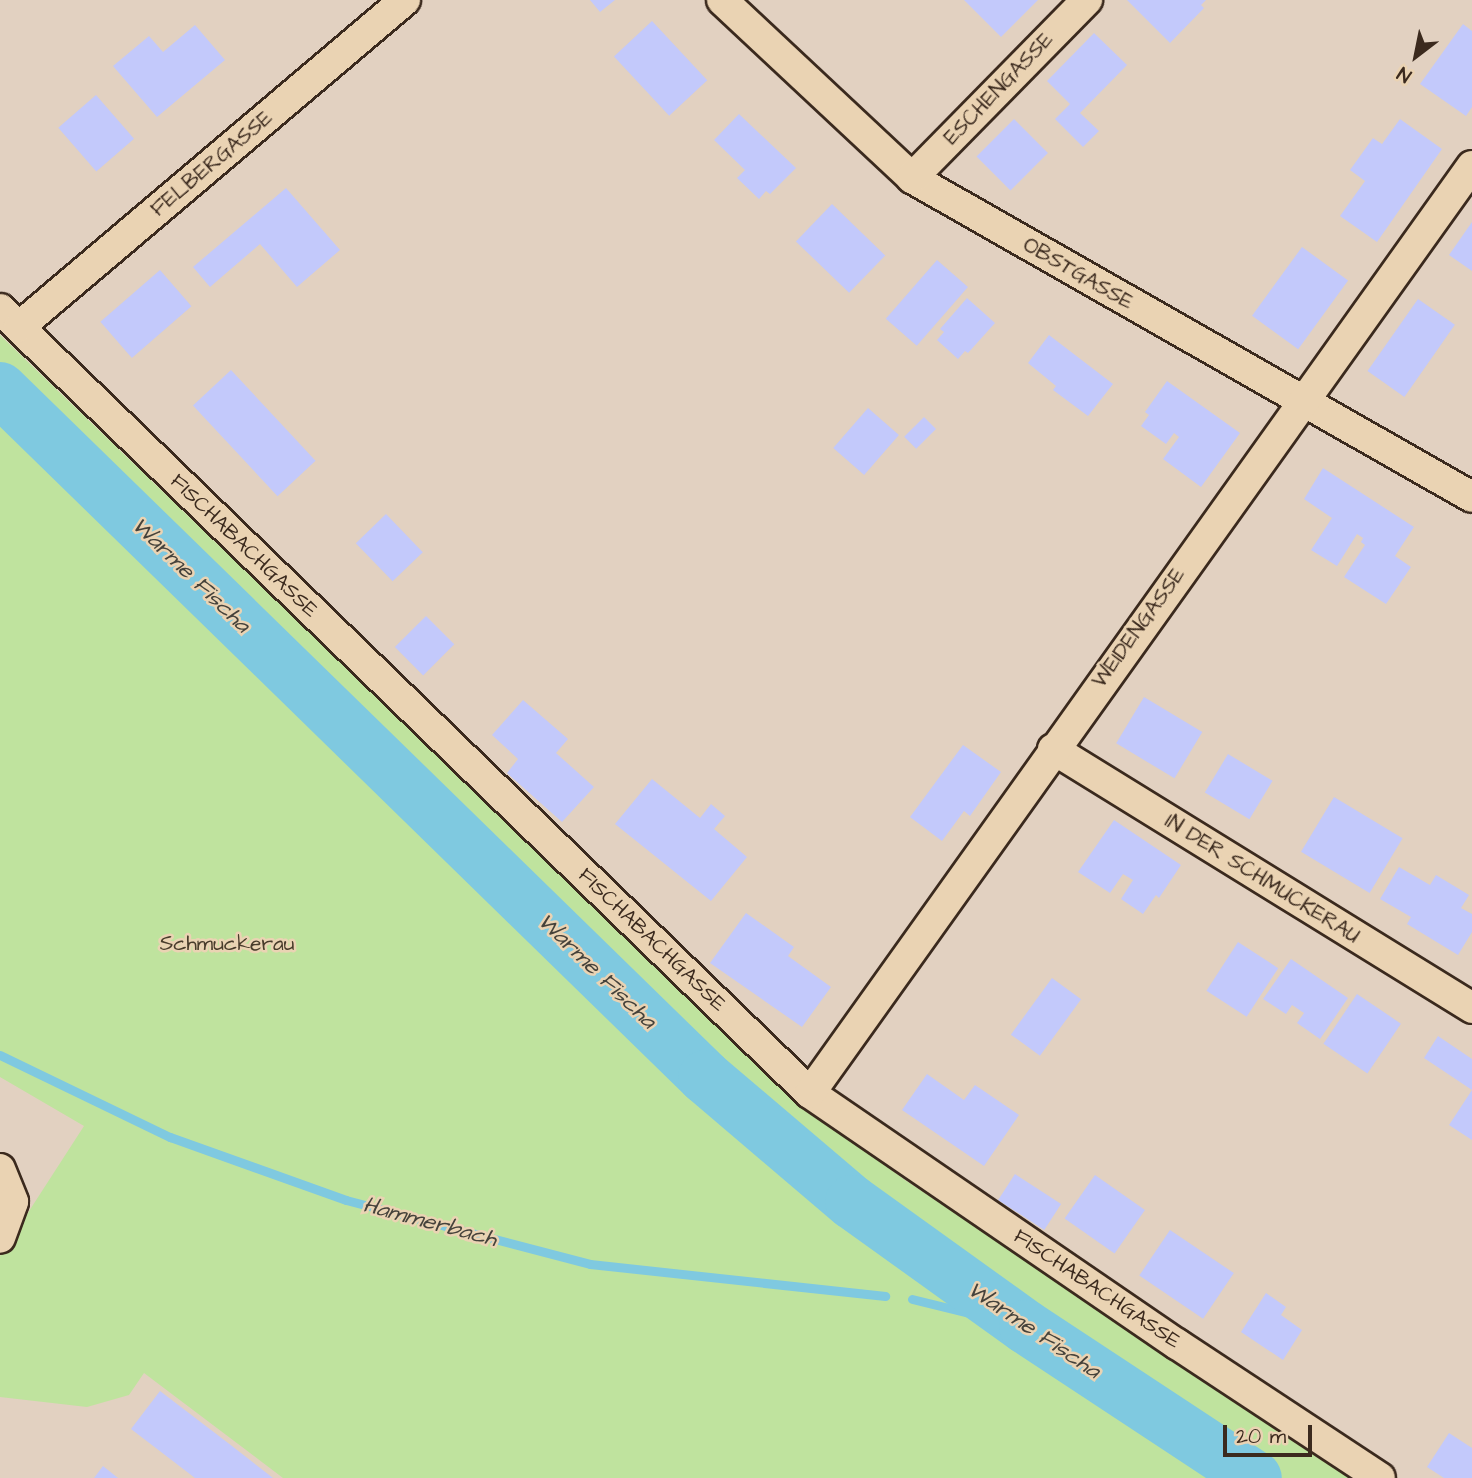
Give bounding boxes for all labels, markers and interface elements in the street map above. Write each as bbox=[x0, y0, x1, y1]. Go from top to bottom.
north arrow bbox=[1381, 21, 1451, 91]
street label: ESCHENGASSE bbox=[939, 28, 1059, 150]
text: N bbox=[1392, 60, 1417, 89]
street label: FELBERGASSE bbox=[146, 106, 278, 222]
street label: OBSTGASSE bbox=[1018, 232, 1138, 316]
street label: FISCHABACHGASSE bbox=[165, 469, 323, 623]
water label: Warme Fischa bbox=[126, 512, 256, 638]
street label: WEIDENGASSE bbox=[1087, 563, 1191, 693]
street label: IN DER SCHMUCKERAU bbox=[1160, 809, 1364, 949]
street label: FISCHABACHGASSE bbox=[573, 863, 731, 1017]
water label: Warme Fischa bbox=[532, 908, 662, 1034]
park label: Schmuckerau bbox=[160, 931, 294, 957]
water label: Hammerbach bbox=[360, 1191, 500, 1253]
street label: FISCHABACHGASSE bbox=[1009, 1224, 1185, 1354]
water label: Warme Fischa bbox=[962, 1275, 1106, 1385]
scale bar bbox=[1227, 1412, 1316, 1456]
text: 20 m bbox=[1236, 1422, 1286, 1451]

